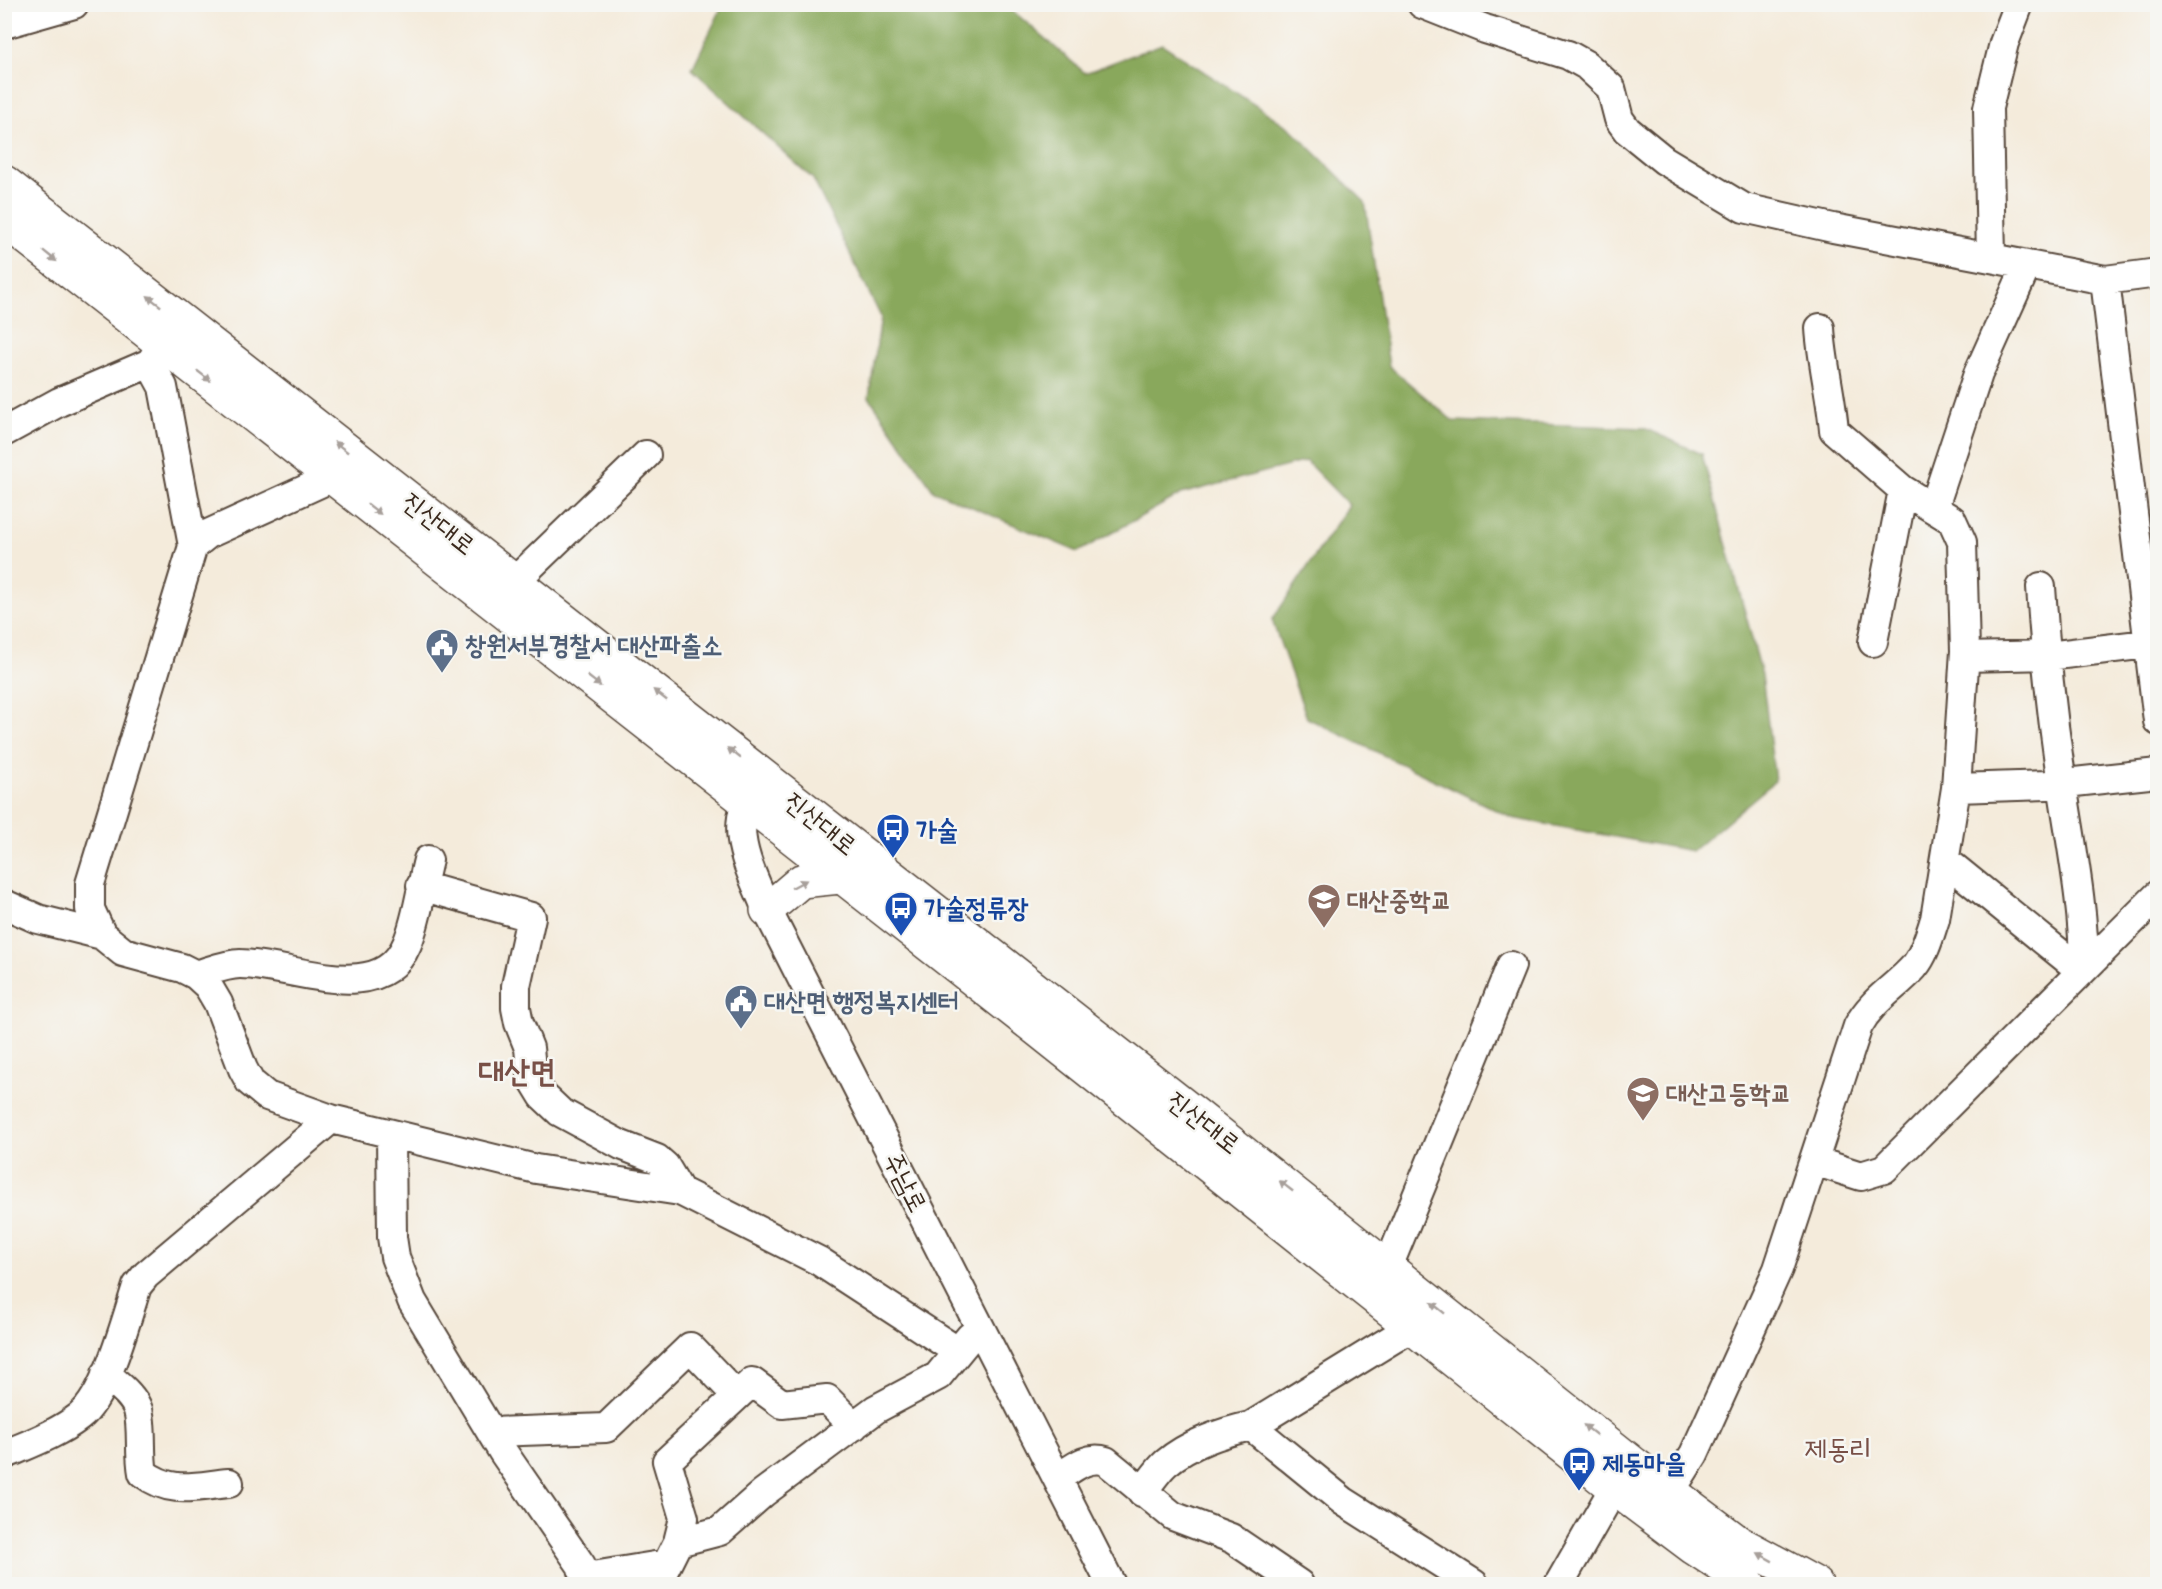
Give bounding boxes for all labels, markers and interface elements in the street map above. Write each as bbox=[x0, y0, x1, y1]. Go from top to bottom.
one-way arrow bbox=[42, 250, 58, 263]
one-way arrow bbox=[146, 294, 162, 307]
one-way arrow bbox=[196, 369, 212, 382]
one-way arrow bbox=[333, 441, 348, 453]
street label: 진산대로 bbox=[396, 485, 482, 562]
one-way arrow bbox=[366, 503, 382, 516]
public building icon: 창원서부경찰서 대산파출소 bbox=[424, 627, 460, 674]
place label: 창원서부경찰서 대산파출소 bbox=[465, 629, 722, 662]
one-way arrow bbox=[586, 674, 602, 687]
one-way arrow bbox=[652, 689, 668, 702]
one-way arrow bbox=[726, 747, 742, 760]
street label: 진산대로 bbox=[778, 784, 864, 863]
bus stop icon: 가술 bbox=[875, 812, 911, 859]
place label: 가술 bbox=[916, 814, 958, 847]
one-way arrow bbox=[791, 879, 808, 889]
school or university icon: 대산중학교 bbox=[1306, 882, 1342, 929]
place label: 대산중학교 bbox=[1347, 884, 1452, 917]
bus stop icon: 가술정류장 bbox=[883, 890, 919, 937]
place label: 가술정류장 bbox=[924, 892, 1029, 925]
public building icon: 대산면 행정복지센터 bbox=[723, 983, 759, 1030]
place label: 대산면 행정복지센터 bbox=[764, 985, 959, 1018]
district label: 대산면 bbox=[478, 1051, 556, 1092]
school or university icon: 대산고등학교 bbox=[1625, 1075, 1661, 1122]
place label: 대산고등학교 bbox=[1666, 1077, 1792, 1110]
street label: 진산대로 bbox=[1161, 1084, 1247, 1161]
street label: 주남로 bbox=[877, 1147, 935, 1218]
one-way arrow bbox=[1278, 1180, 1294, 1193]
one-way arrow bbox=[1430, 1301, 1446, 1314]
one-way arrow bbox=[1583, 1424, 1598, 1436]
district label: 제동리 bbox=[1804, 1431, 1872, 1466]
bus stop icon: 제동마을 bbox=[1561, 1445, 1597, 1492]
place label: 제동마을 bbox=[1602, 1447, 1686, 1480]
one-way arrow bbox=[1756, 1552, 1773, 1562]

